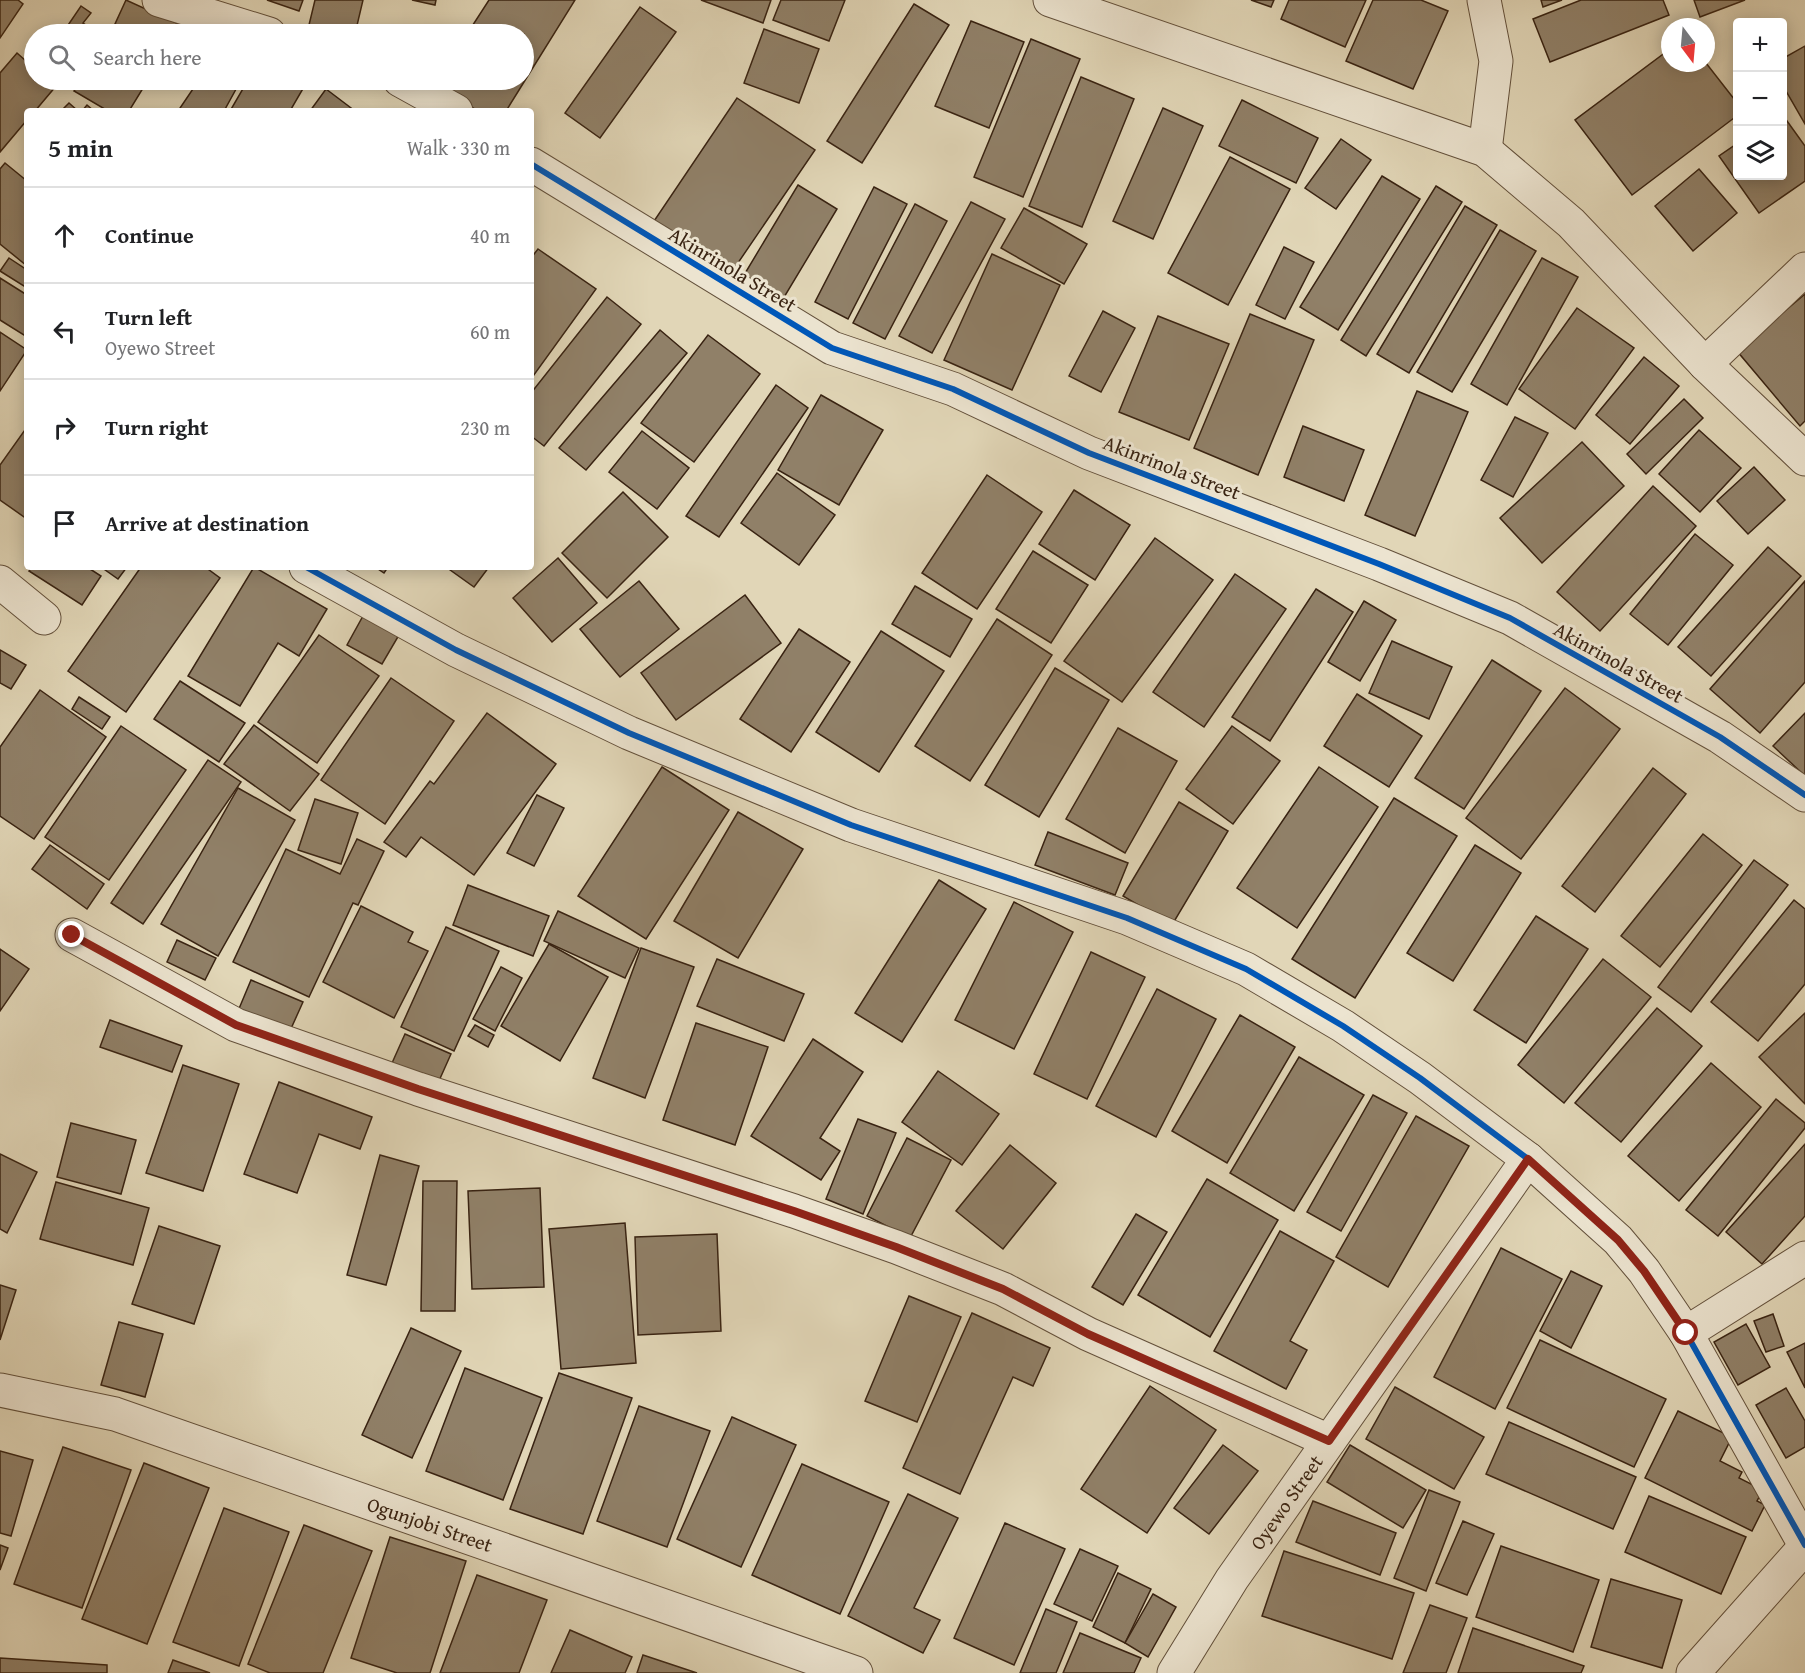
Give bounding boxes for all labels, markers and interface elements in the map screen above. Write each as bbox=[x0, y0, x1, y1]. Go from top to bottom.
north arrow bbox=[1661, 18, 1715, 72]
map controls bbox=[1733, 18, 1787, 180]
button: + bbox=[1733, 18, 1787, 72]
search box bbox=[24, 24, 534, 90]
icon: search bbox=[45, 41, 78, 74]
text: Search here bbox=[93, 41, 202, 73]
button: − bbox=[1733, 72, 1787, 126]
button: layers bbox=[1733, 126, 1787, 180]
text: 5 min bbox=[48, 128, 113, 167]
text: Walk · 330 m bbox=[407, 133, 510, 162]
icon: ahead bbox=[48, 219, 81, 252]
text: Continue bbox=[105, 219, 194, 251]
street label: Akinrinola Street bbox=[664, 219, 802, 319]
text: 40 m bbox=[470, 221, 510, 250]
text: Turn left bbox=[105, 301, 192, 333]
icon: left bbox=[48, 315, 81, 348]
text: 60 m bbox=[470, 317, 510, 346]
text: Oyewo Street bbox=[105, 333, 215, 362]
icon: right bbox=[48, 411, 81, 444]
text: Turn right bbox=[105, 411, 208, 443]
text: 230 m bbox=[460, 413, 510, 442]
street label: Akinrinola Street bbox=[1099, 428, 1245, 506]
icon: arrive bbox=[48, 507, 81, 540]
text: Arrive at destination bbox=[105, 507, 309, 539]
street label: Akinrinola Street bbox=[1549, 614, 1689, 710]
route end bbox=[58, 921, 84, 947]
route start bbox=[1672, 1319, 1698, 1345]
street label: Oyewo Street bbox=[1243, 1449, 1329, 1555]
street label: Ogunjobi Street bbox=[363, 1489, 497, 1559]

